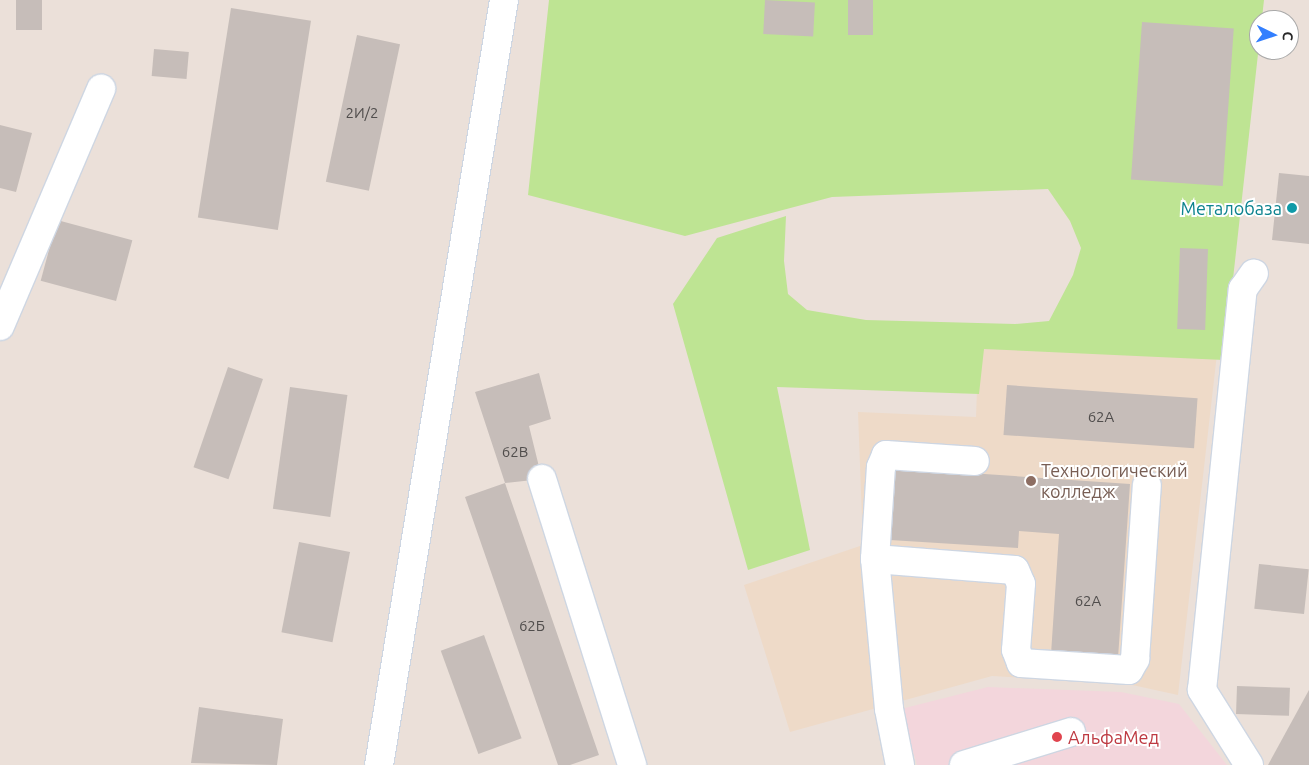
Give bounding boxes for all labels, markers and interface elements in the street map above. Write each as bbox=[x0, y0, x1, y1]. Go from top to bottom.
north arrow bbox=[1249, 10, 1299, 60]
text: С bbox=[1280, 31, 1296, 41]
house number: 2И/2 bbox=[345, 104, 379, 122]
place label: Металобаза bbox=[1180, 197, 1282, 219]
marker: Металобаза bbox=[1286, 202, 1298, 214]
house number: 62А bbox=[1088, 408, 1114, 426]
house number: 62В bbox=[502, 443, 528, 461]
place label: Технологический колледж bbox=[1041, 460, 1188, 502]
marker: Технологический колледж bbox=[1025, 475, 1037, 487]
house number: 62А bbox=[1075, 592, 1101, 610]
house number: 62Б bbox=[519, 617, 545, 635]
place label: АльфаМед bbox=[1068, 726, 1159, 748]
marker: АльфаМед bbox=[1050, 730, 1064, 744]

